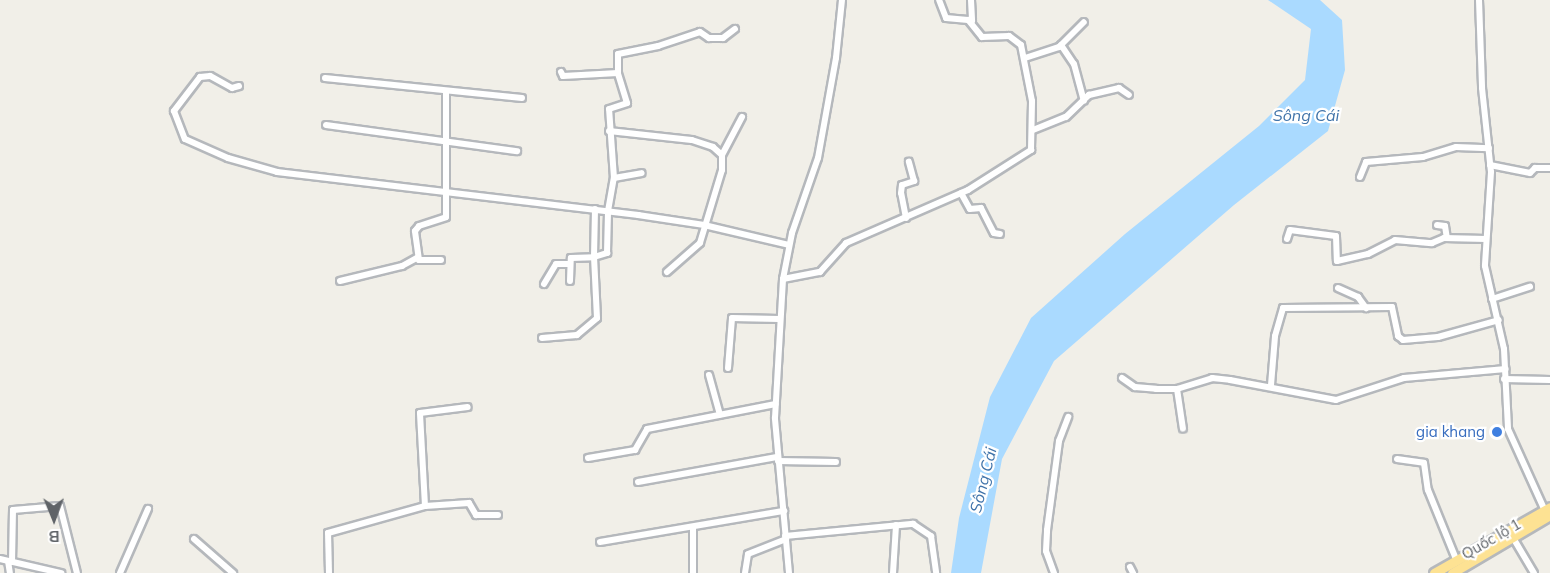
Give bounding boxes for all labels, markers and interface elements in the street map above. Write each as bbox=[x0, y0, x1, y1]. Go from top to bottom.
water label: Sông Cái bbox=[1273, 105, 1339, 125]
place label: gia khang bbox=[1416, 423, 1485, 441]
marker: gia khang bbox=[1490, 425, 1504, 439]
water label: Sông Cái bbox=[966, 445, 1000, 515]
north arrow bbox=[24, 489, 84, 549]
street label: Quốc lộ 1 bbox=[1458, 515, 1524, 563]
text: B bbox=[49, 527, 60, 547]

